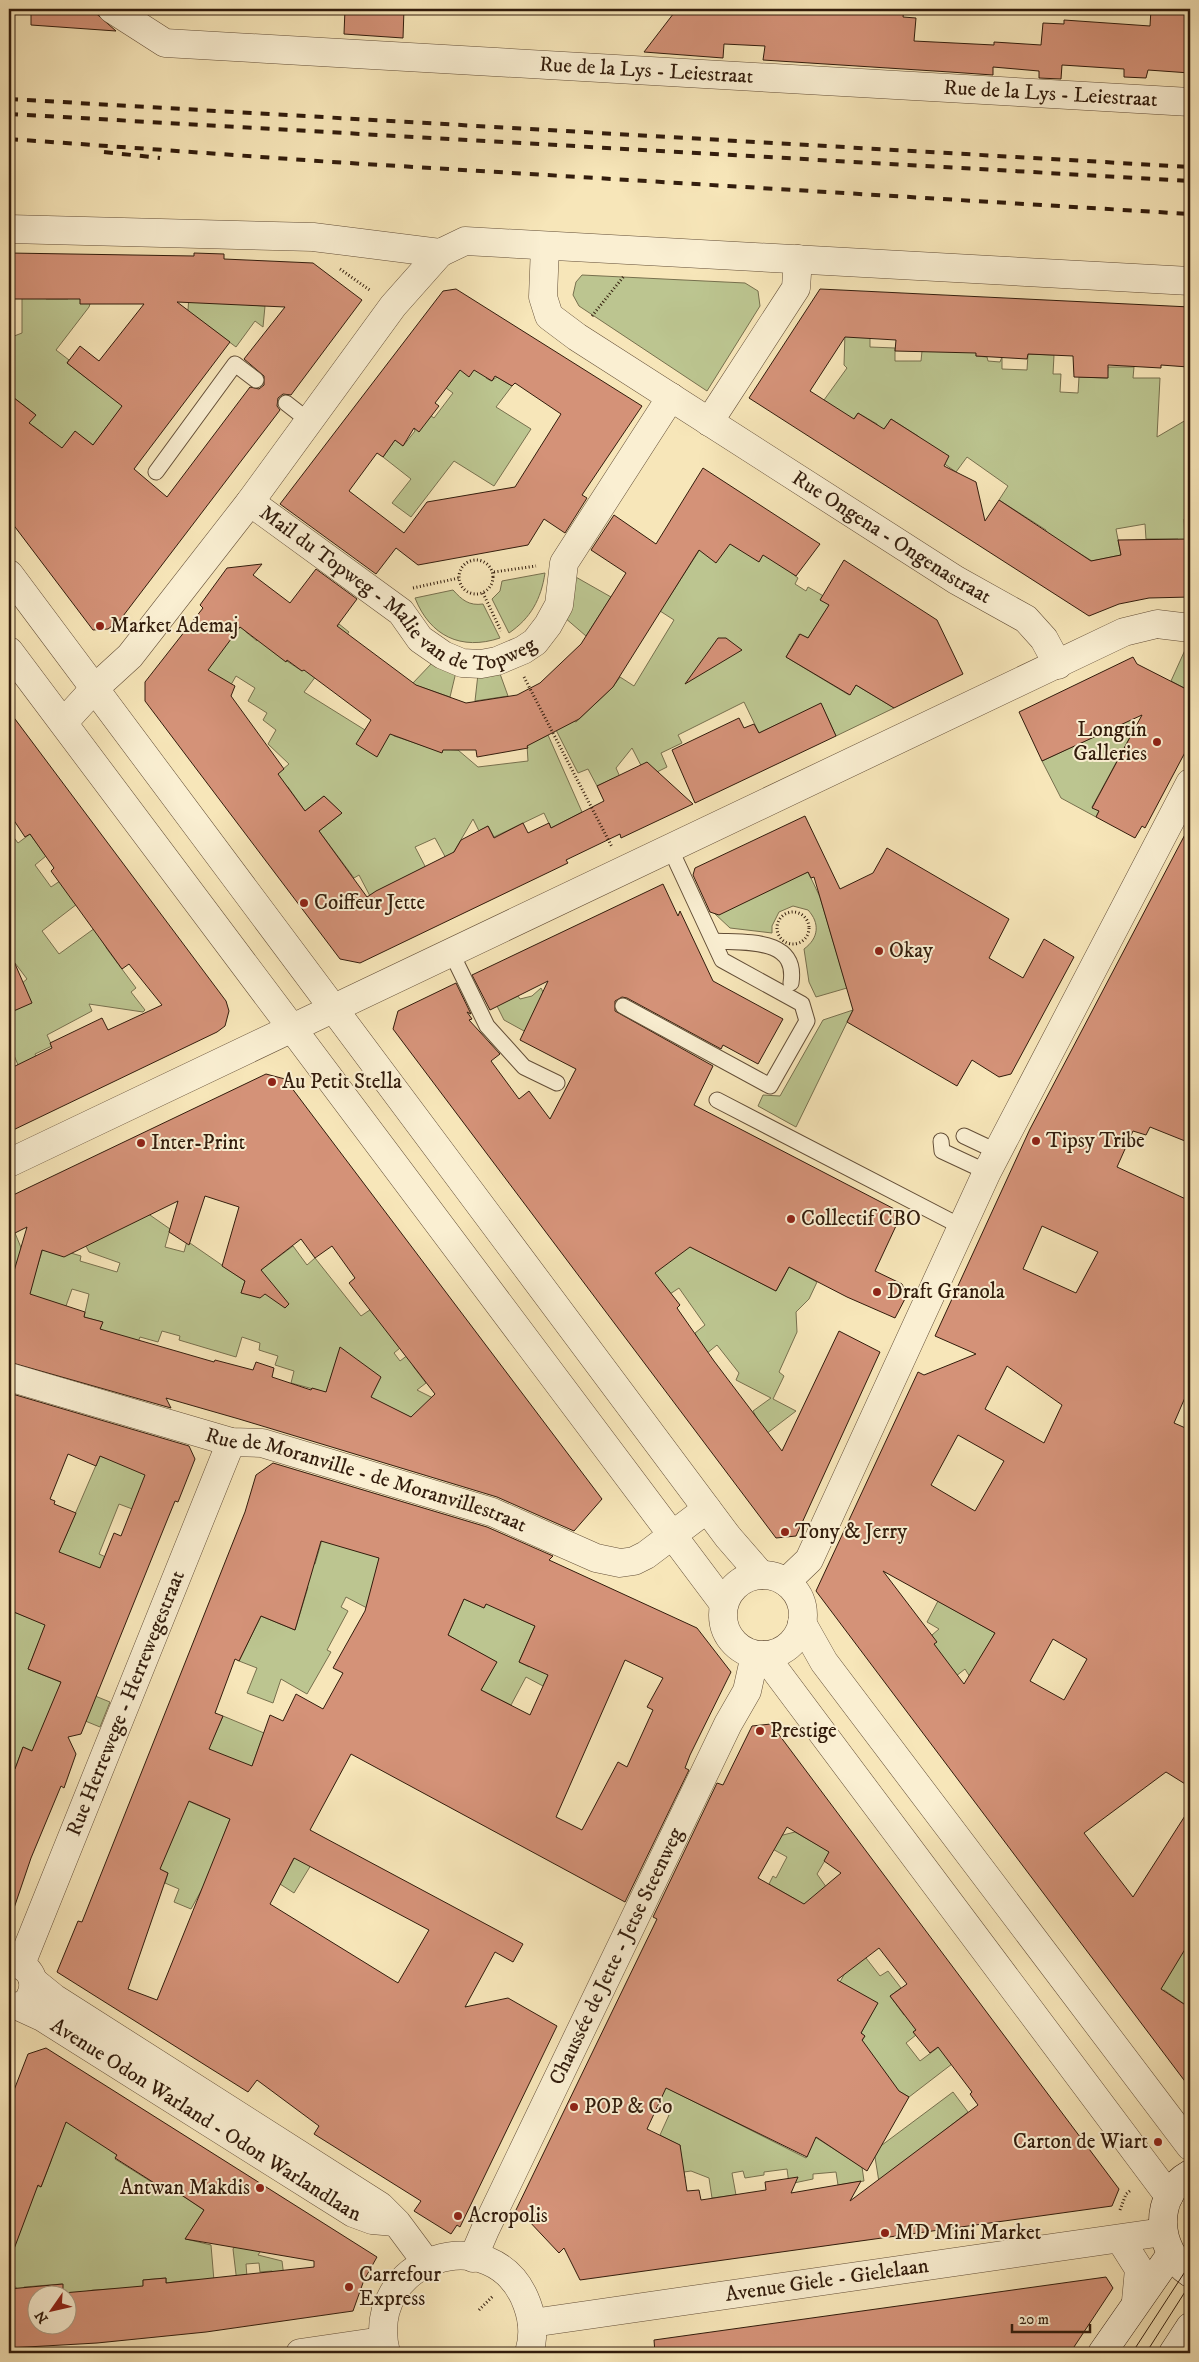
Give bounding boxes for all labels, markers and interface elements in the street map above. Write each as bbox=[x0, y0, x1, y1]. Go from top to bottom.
street label: Rue de la Lys - Leiestraat bbox=[538, 52, 754, 90]
street label: Rue de la Lys - Leiestraat bbox=[943, 75, 1159, 113]
street label: Rue Ongena - Ongenastraat bbox=[787, 465, 996, 610]
street label: Mail du Topweg - Malie van de Topweg bbox=[254, 500, 542, 677]
place label: Market Ademaj bbox=[110, 613, 238, 639]
marker: Market Ademaj bbox=[94, 620, 106, 632]
place label: Longtin Galleries bbox=[1073, 717, 1147, 767]
marker: Longtin Galleries bbox=[1151, 736, 1163, 748]
place label: Coiffeur Jette bbox=[314, 890, 426, 916]
marker: Coiffeur Jette bbox=[298, 897, 310, 909]
place label: Okay bbox=[889, 938, 934, 964]
marker: Okay bbox=[873, 945, 885, 957]
place label: Au Petit Stella bbox=[282, 1069, 402, 1095]
marker: Au Petit Stella bbox=[266, 1076, 278, 1088]
place label: Tipsy Tribe bbox=[1046, 1128, 1145, 1154]
place label: Inter-Print bbox=[151, 1130, 246, 1156]
marker: Tipsy Tribe bbox=[1030, 1135, 1042, 1147]
marker: Inter-Print bbox=[135, 1137, 147, 1149]
place label: Collectif CBO bbox=[801, 1206, 921, 1232]
marker: Collectif CBO bbox=[785, 1213, 797, 1225]
place label: Draft Granola bbox=[887, 1279, 1005, 1305]
marker: Draft Granola bbox=[871, 1286, 883, 1298]
street label: Rue de Moranville - de Moranvillestraat bbox=[202, 1422, 531, 1539]
place label: Tony & Jerry bbox=[795, 1519, 908, 1545]
marker: Tony & Jerry bbox=[779, 1526, 791, 1538]
street label: Rue Herrewege - Herrewegestraat bbox=[61, 1566, 191, 1840]
place label: Prestige bbox=[770, 1718, 837, 1744]
marker: Prestige bbox=[754, 1725, 766, 1737]
street label: Chaussée de Jette - Jetse Steenweg bbox=[544, 1823, 690, 2089]
street label: Avenue Odon Warland - Odon Warlandlaan bbox=[46, 2013, 364, 2228]
place label: POP & Co bbox=[584, 2094, 672, 2120]
marker: POP & Co bbox=[568, 2101, 580, 2113]
place label: Carton de Wiart bbox=[1013, 2129, 1148, 2155]
marker: Carton de Wiart bbox=[1152, 2136, 1164, 2148]
place label: Antwan Makdis bbox=[120, 2175, 250, 2201]
marker: Antwan Makdis bbox=[254, 2182, 266, 2194]
place label: Acropolis bbox=[468, 2203, 548, 2229]
marker: Acropolis bbox=[452, 2210, 464, 2222]
place label: MD Mini Market bbox=[895, 2220, 1042, 2246]
marker: MD Mini Market bbox=[879, 2227, 891, 2239]
street label: Avenue Giele - Gielelaan bbox=[723, 2253, 930, 2308]
place label: Carrefour Express bbox=[359, 2262, 441, 2312]
marker: Carrefour Express bbox=[343, 2281, 355, 2293]
north arrow bbox=[28, 2284, 78, 2334]
scale bar bbox=[1012, 2302, 1089, 2334]
text: N bbox=[31, 2306, 53, 2327]
text: 20 m bbox=[1019, 2310, 1049, 2329]

